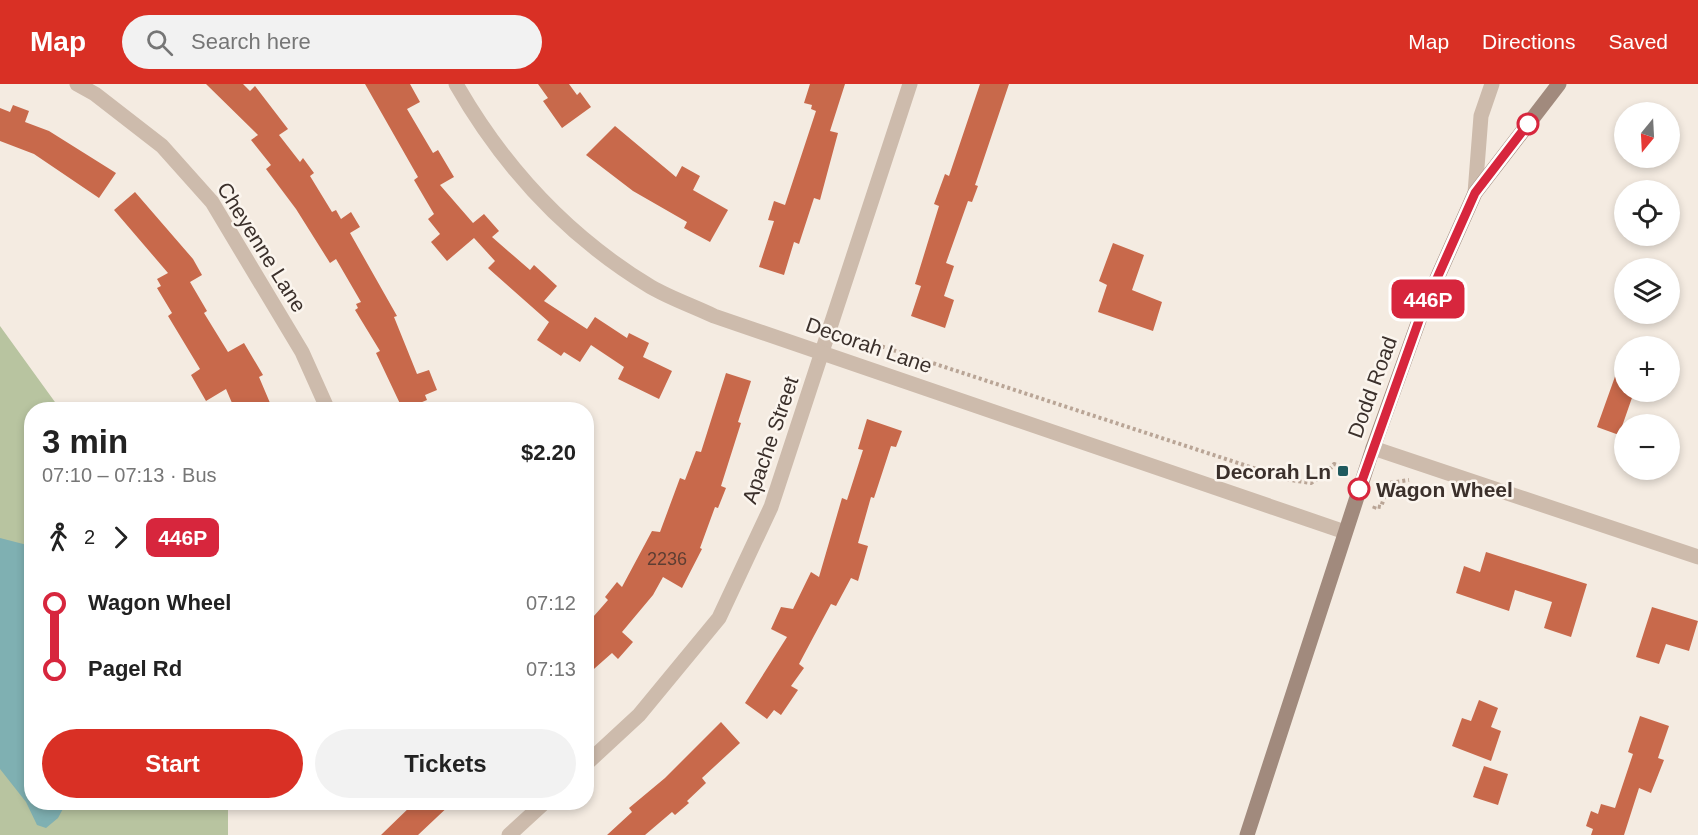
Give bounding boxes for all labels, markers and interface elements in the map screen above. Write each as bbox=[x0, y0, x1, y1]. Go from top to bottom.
search box bbox=[122, 15, 542, 69]
text: Map bbox=[30, 26, 86, 57]
icon: search bbox=[143, 26, 176, 59]
text: Search here bbox=[191, 29, 311, 54]
text: Map bbox=[1408, 30, 1449, 53]
text: Directions bbox=[1482, 30, 1575, 53]
text: Saved bbox=[1608, 30, 1668, 53]
north arrow bbox=[1614, 102, 1680, 168]
map controls bbox=[1614, 102, 1680, 480]
unlabelled marker bbox=[1517, 113, 1539, 135]
street label: Cheyenne Lane bbox=[213, 178, 311, 316]
button: locate bbox=[1614, 180, 1680, 246]
button: layers bbox=[1614, 258, 1680, 324]
line badge: 446P bbox=[1386, 280, 1470, 318]
text: 446P bbox=[1403, 288, 1453, 311]
street label: Decorah Lane bbox=[803, 313, 935, 377]
street label: Dodd Road bbox=[1343, 333, 1401, 441]
button: + bbox=[1614, 336, 1680, 402]
street label: Apache Street bbox=[737, 373, 803, 507]
button: − bbox=[1614, 414, 1680, 480]
text: 3 min bbox=[42, 423, 128, 460]
text: $2.20 bbox=[521, 440, 576, 465]
place label: Decorah Ln bbox=[1215, 460, 1331, 483]
text: 07:10 – 07:13 · Bus bbox=[42, 464, 217, 486]
marker: Decorah Ln bbox=[1336, 464, 1350, 478]
marker: Wagon Wheel bbox=[1348, 478, 1370, 500]
place label: Wagon Wheel bbox=[1376, 478, 1513, 501]
icon: walk bbox=[42, 521, 75, 554]
icon: forward bbox=[104, 521, 137, 554]
text: 2 bbox=[84, 526, 95, 548]
text: 446P bbox=[158, 526, 207, 549]
house number: 2236 bbox=[647, 549, 687, 569]
text: Wagon Wheel bbox=[88, 590, 231, 615]
text: 07:12 bbox=[526, 592, 576, 614]
text: Pagel Rd bbox=[88, 656, 182, 681]
text: 07:13 bbox=[526, 658, 576, 680]
button: Start bbox=[42, 729, 303, 798]
button: Tickets bbox=[315, 729, 576, 798]

